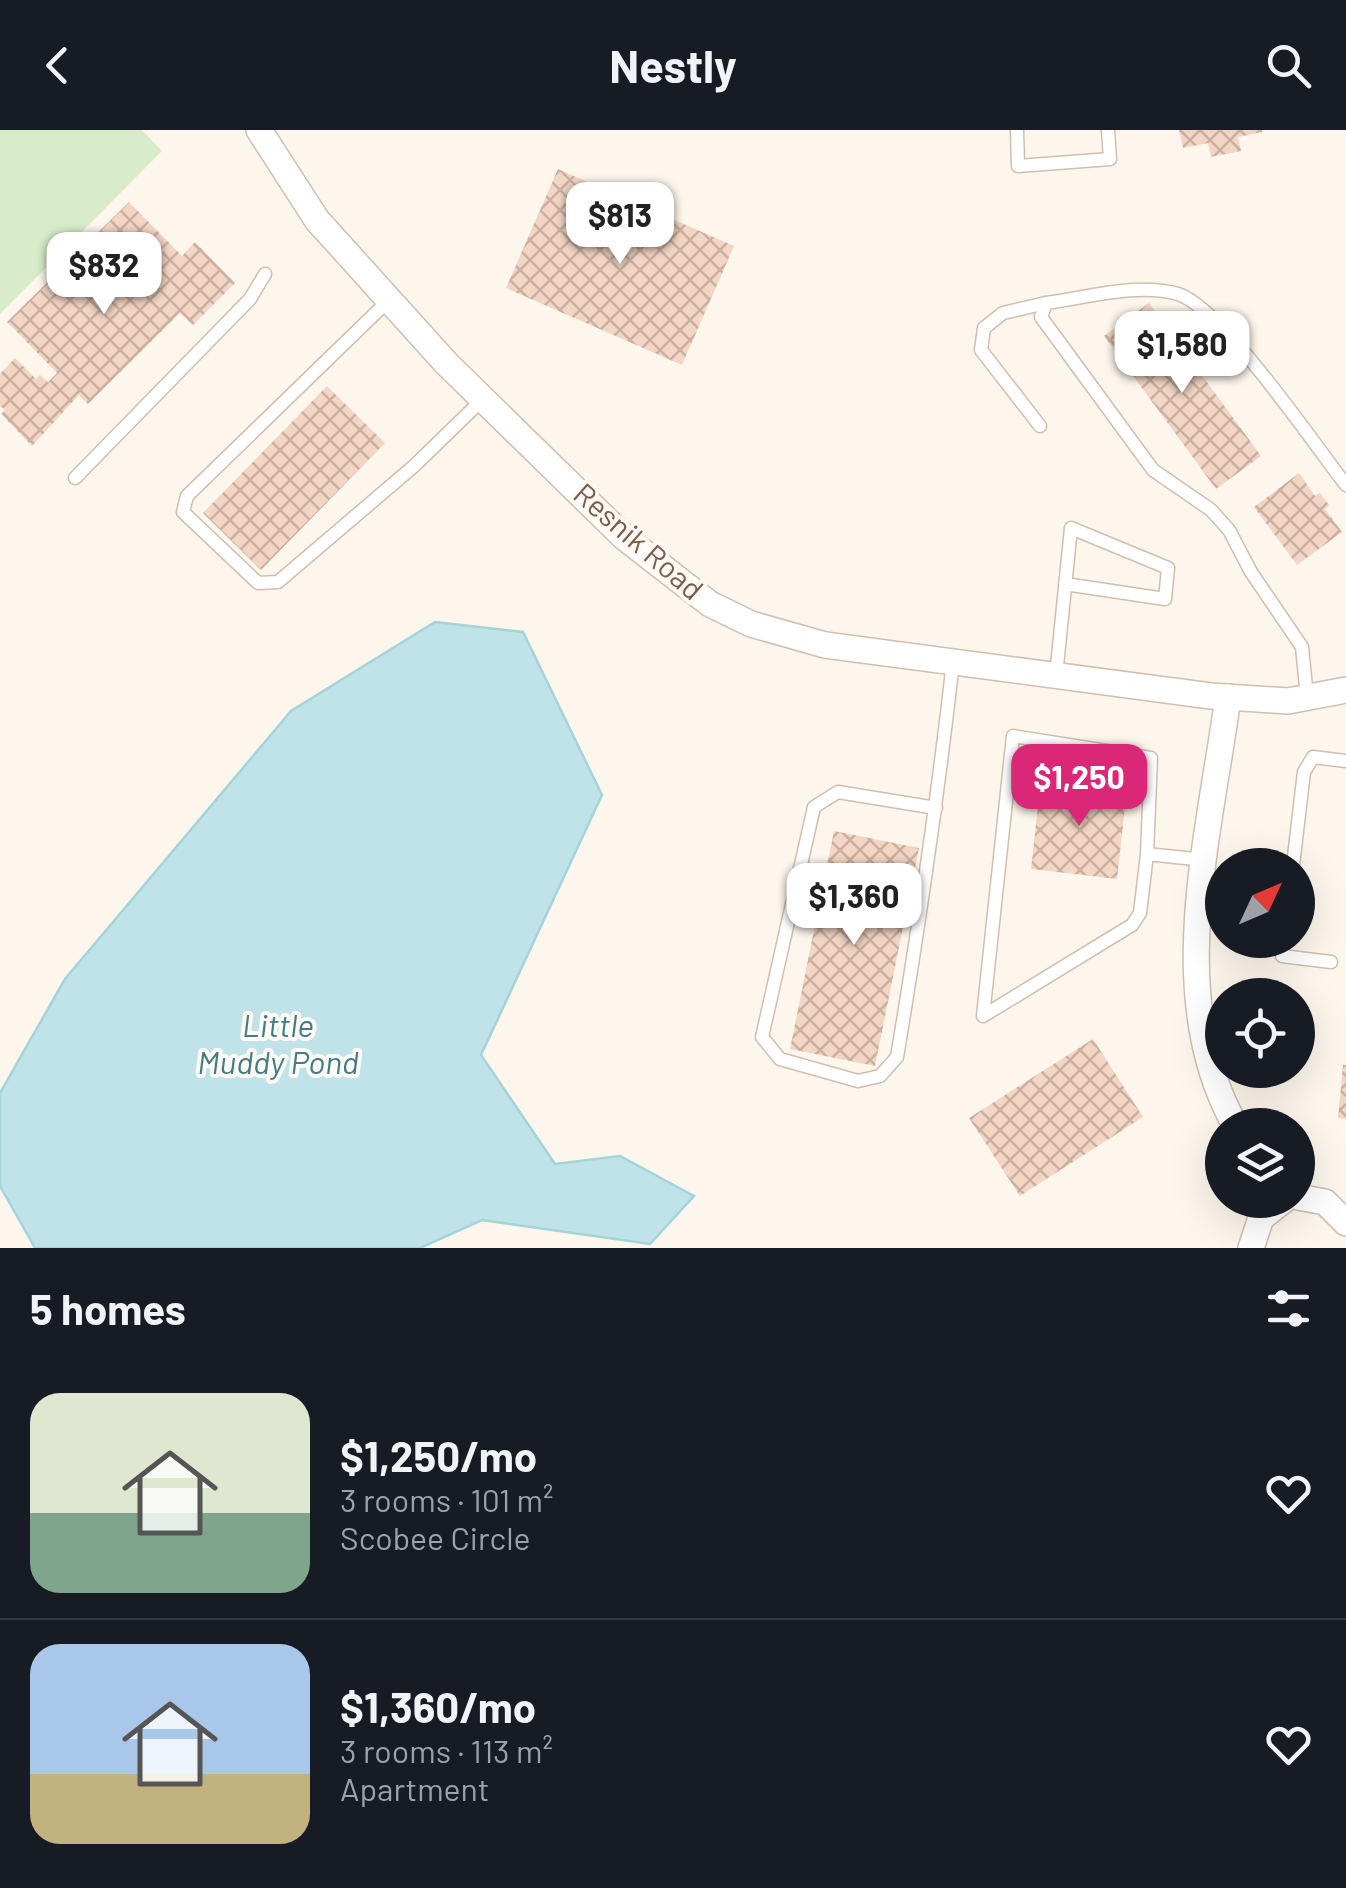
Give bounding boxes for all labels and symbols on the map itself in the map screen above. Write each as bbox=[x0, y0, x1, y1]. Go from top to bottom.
pin: $813 bbox=[561, 182, 679, 267]
pin: $832 bbox=[45, 232, 163, 317]
pin: $1,580 bbox=[1101, 311, 1263, 396]
street label: Resnik Road bbox=[567, 475, 711, 606]
pin: $1,250 bbox=[998, 744, 1160, 829]
north arrow bbox=[1205, 848, 1315, 958]
pin: $1,360 bbox=[773, 863, 935, 948]
water label: Little Muddy Pond bbox=[197, 1005, 359, 1080]

